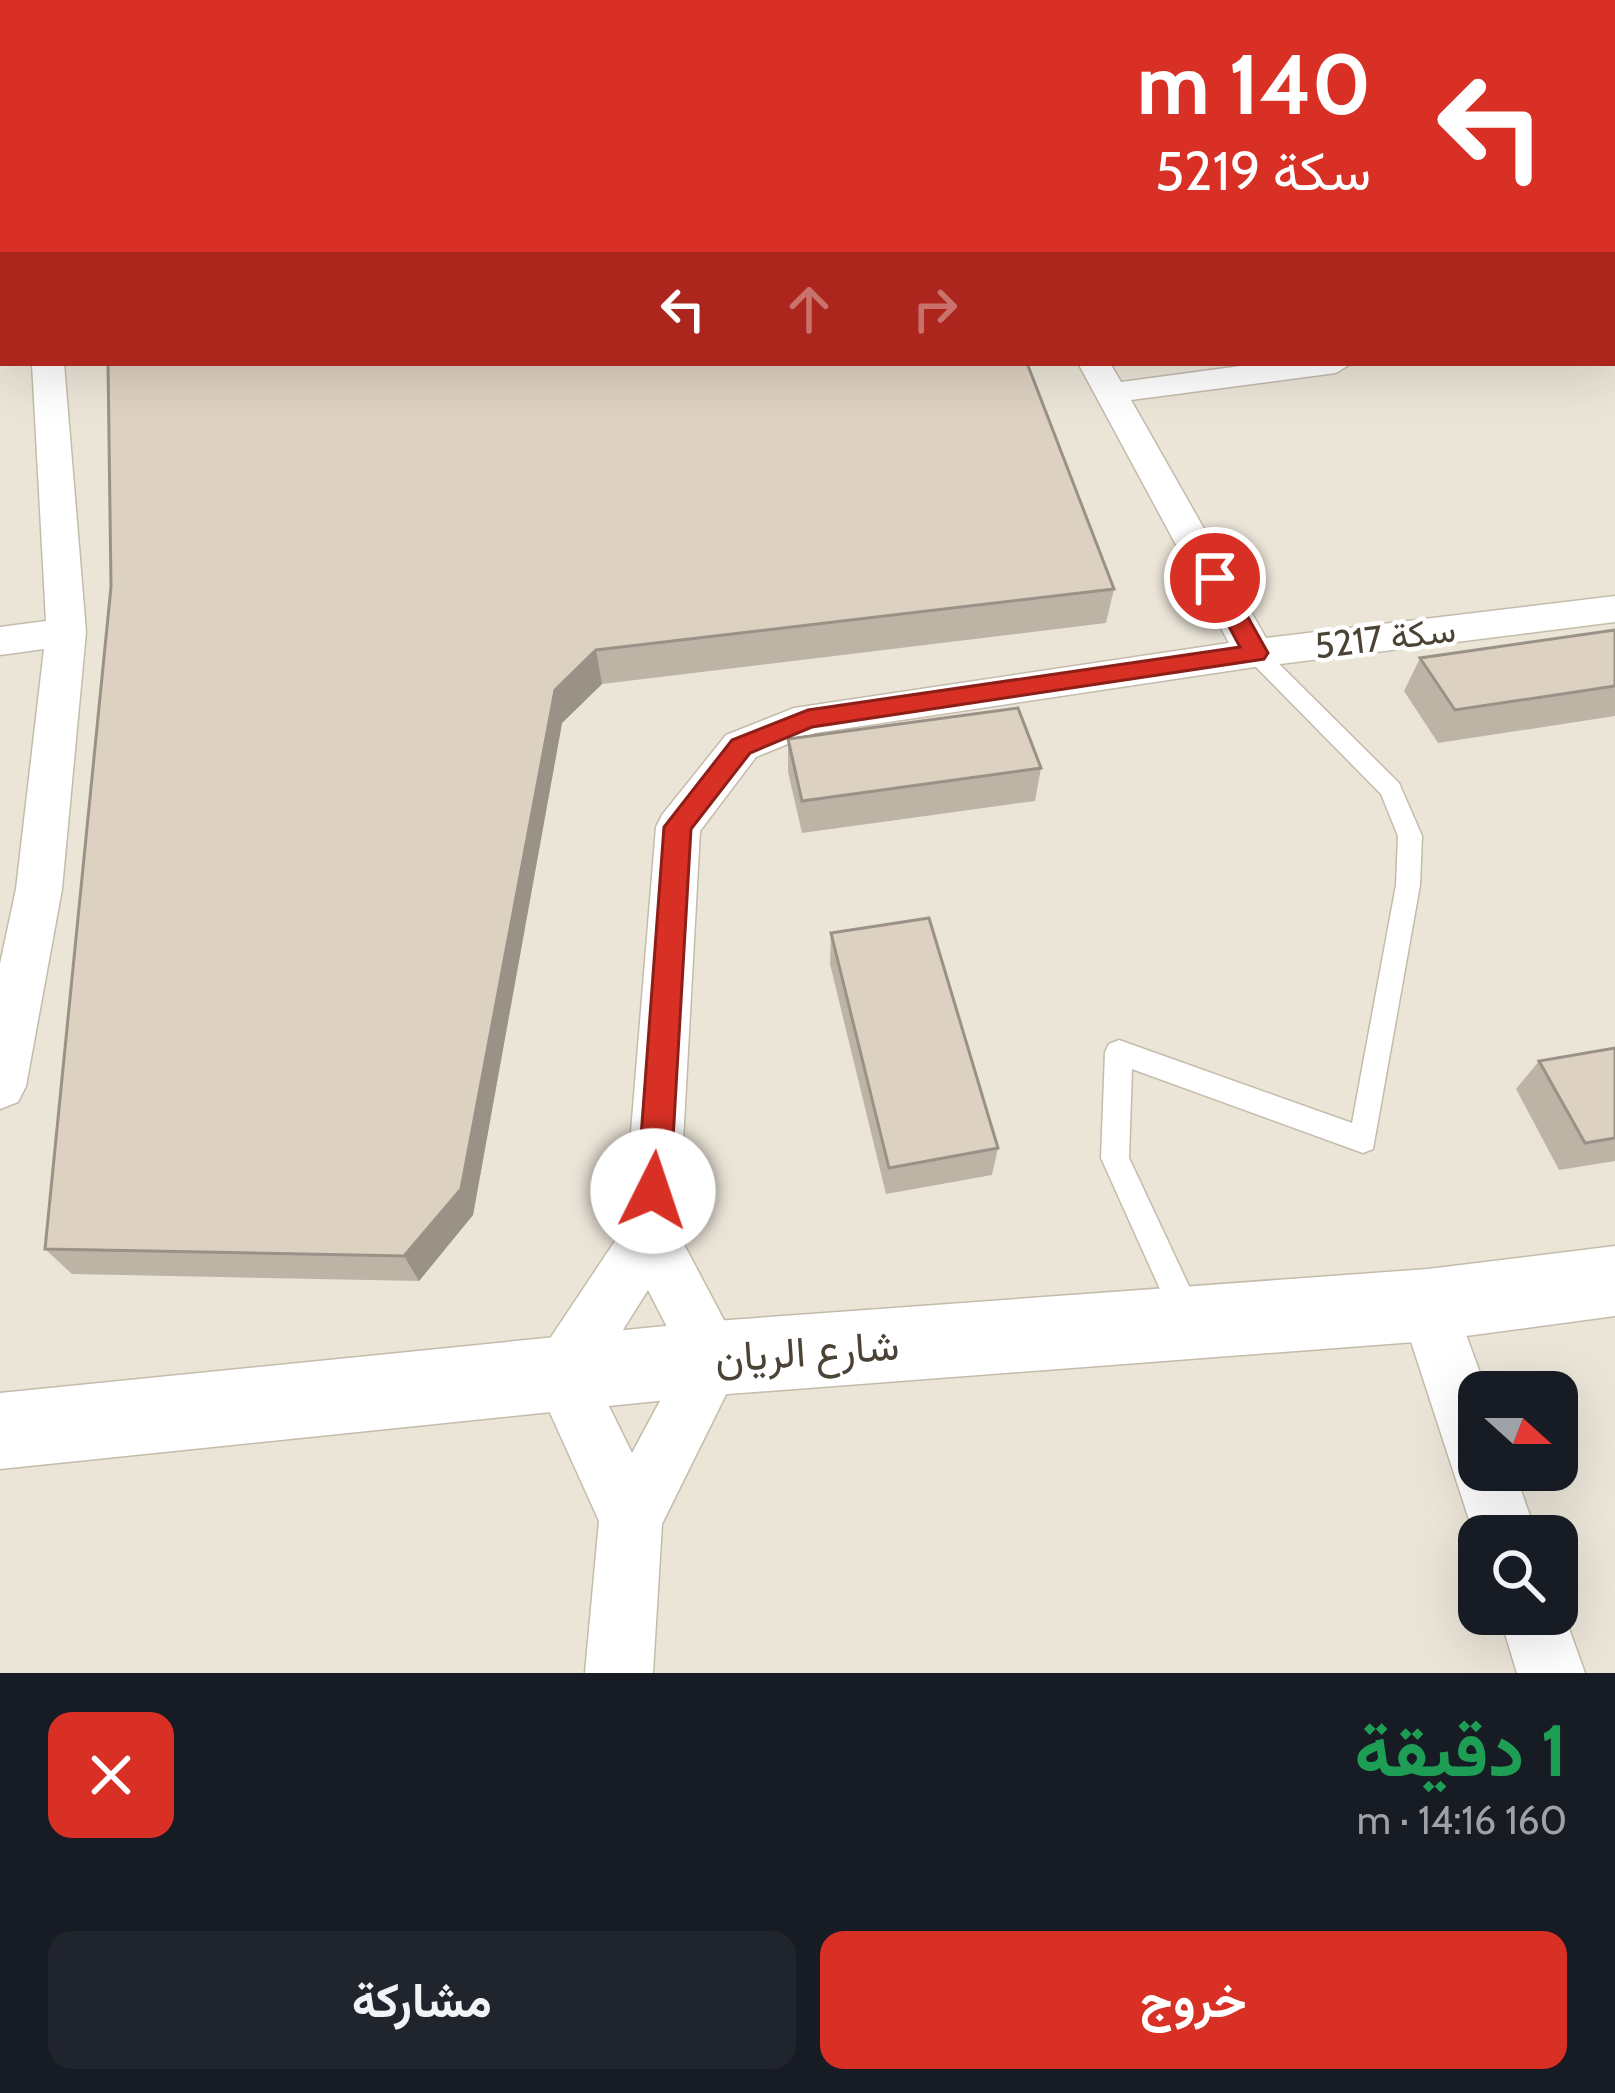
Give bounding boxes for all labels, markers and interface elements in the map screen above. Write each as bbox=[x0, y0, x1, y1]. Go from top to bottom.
text: 140 m bbox=[1137, 33, 1371, 135]
icon: left bbox=[1413, 48, 1569, 204]
text: سكة 5219 bbox=[1155, 138, 1371, 204]
icon: left bbox=[650, 276, 716, 342]
icon: ahead bbox=[776, 276, 842, 342]
icon: right bbox=[902, 276, 968, 342]
pin bbox=[1164, 527, 1266, 629]
icon: arrive bbox=[1182, 545, 1248, 611]
street label: سكة 5217 bbox=[1312, 607, 1458, 667]
position arrow bbox=[590, 1128, 716, 1254]
street label: شارع الريان bbox=[713, 1319, 901, 1386]
north arrow bbox=[1458, 1371, 1578, 1491]
map controls bbox=[1458, 1371, 1578, 1635]
button: search bbox=[1458, 1515, 1578, 1635]
text: 1 دقيقة bbox=[1354, 1707, 1567, 1794]
button: close bbox=[48, 1712, 174, 1838]
text: 160 m · 14:16 bbox=[1357, 1796, 1567, 1844]
button: مشاركة bbox=[48, 1931, 796, 2069]
button: خروج bbox=[820, 1931, 1567, 2069]

